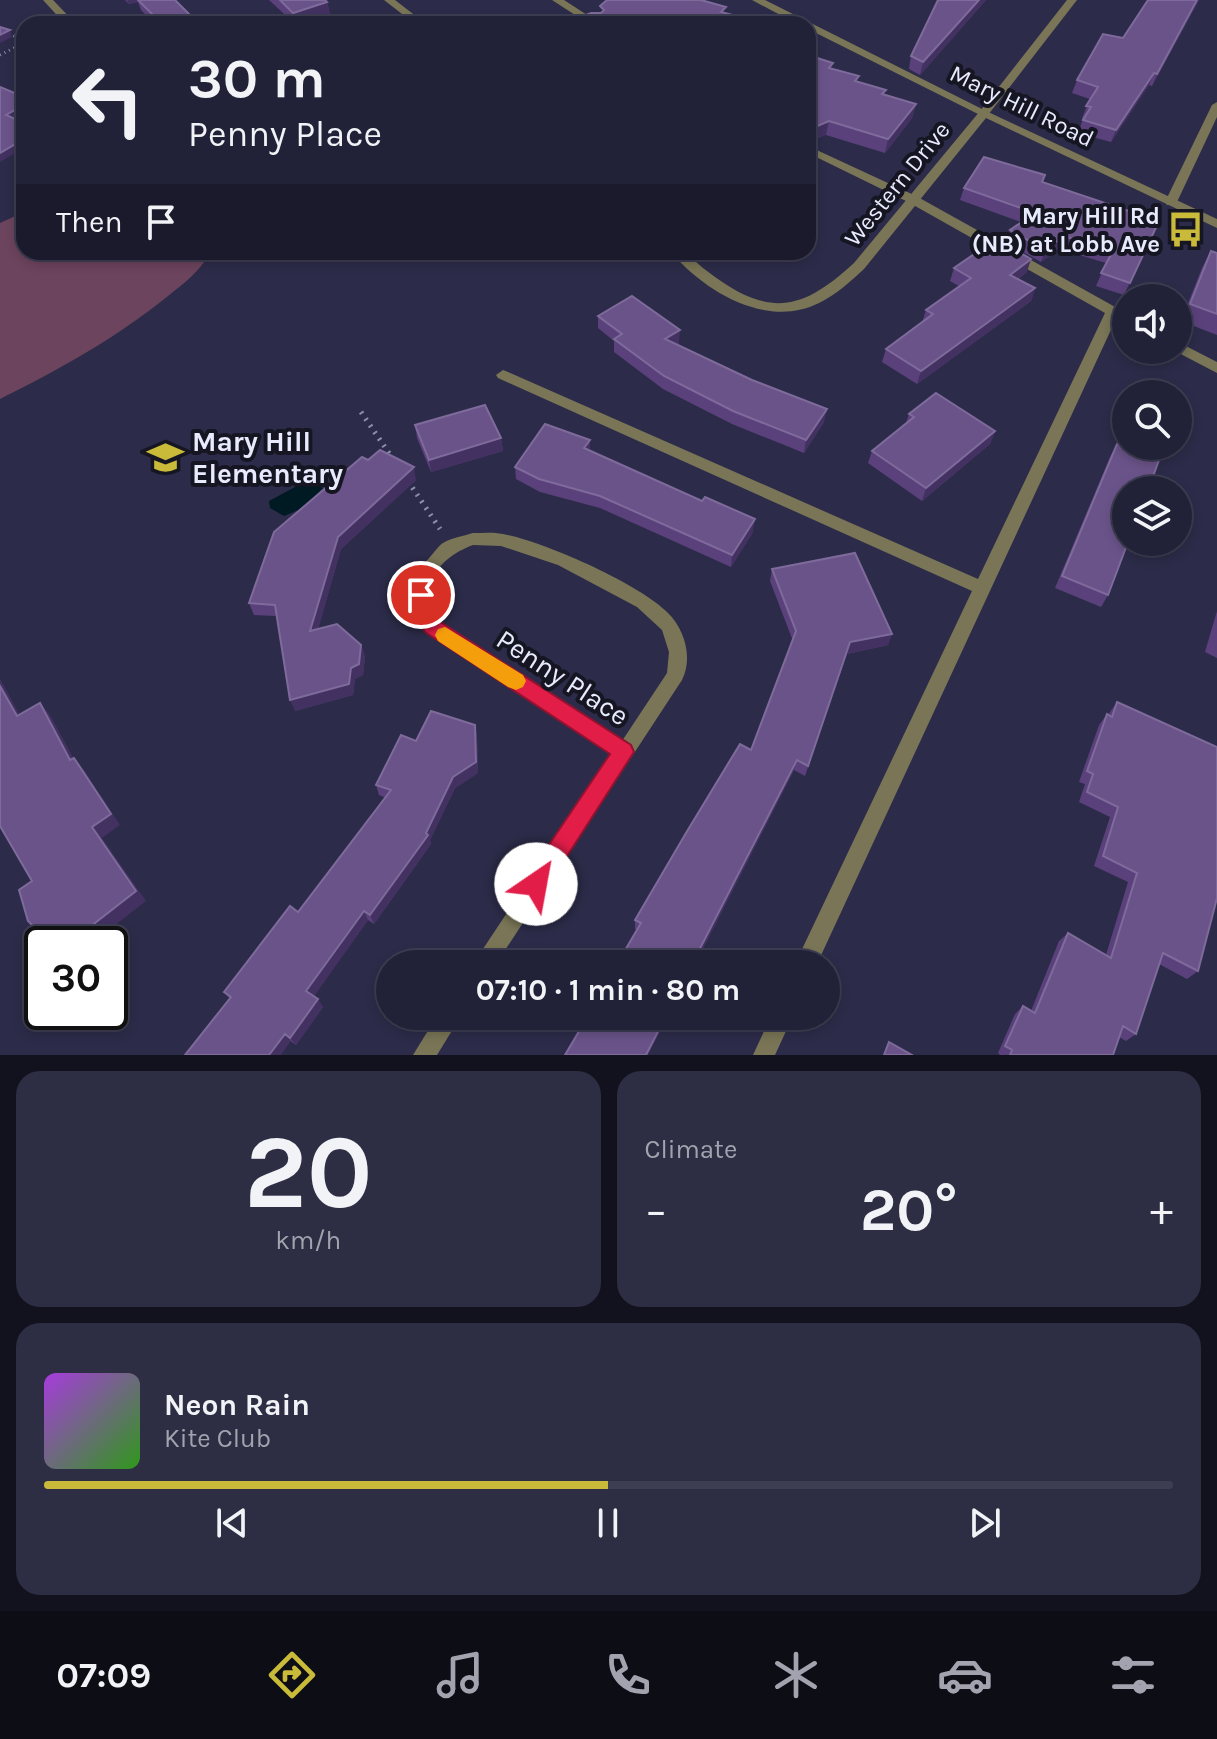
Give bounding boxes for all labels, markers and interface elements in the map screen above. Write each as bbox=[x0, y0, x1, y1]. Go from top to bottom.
text: 30 m bbox=[188, 46, 326, 111]
icon: left bbox=[56, 48, 160, 152]
street label: Mary Hill Road bbox=[945, 59, 1099, 153]
text: Penny Place bbox=[188, 113, 382, 155]
street label: Western Drive bbox=[838, 116, 956, 252]
icon: arrive bbox=[139, 200, 183, 244]
place label: Mary Hill Rd (NB) at Lobb Ave bbox=[972, 202, 1160, 258]
text: Then bbox=[56, 204, 123, 240]
bus stop icon: Mary Hill Rd (NB) at Lobb Ave bbox=[1167, 211, 1205, 249]
map controls bbox=[1112, 284, 1192, 556]
button: sound bbox=[1112, 284, 1192, 364]
button: search bbox=[1112, 380, 1192, 460]
place label: Mary Hill Elementary bbox=[192, 425, 343, 490]
school or university icon: Mary Hill Elementary bbox=[147, 438, 185, 476]
button: layers bbox=[1112, 476, 1192, 556]
pin bbox=[387, 561, 455, 629]
icon: arrive bbox=[399, 573, 443, 617]
street label: Penny Place bbox=[490, 622, 635, 732]
position arrow bbox=[494, 842, 578, 926]
speed limit sign: 30 bbox=[24, 926, 128, 1030]
text: 07:10 · 1 min · 80 m bbox=[476, 972, 740, 1008]
text: 20 bbox=[244, 1112, 373, 1233]
text: Climate bbox=[645, 1134, 737, 1165]
text: 20° bbox=[860, 1175, 958, 1245]
text: − bbox=[645, 1185, 668, 1236]
text: + bbox=[1150, 1185, 1173, 1236]
text: km/h bbox=[275, 1225, 341, 1256]
text: Neon Rain bbox=[164, 1387, 310, 1423]
text: Kite Club bbox=[164, 1423, 271, 1454]
icon: previous bbox=[210, 1501, 254, 1545]
icon: pause bbox=[586, 1501, 630, 1545]
icon: next bbox=[963, 1501, 1007, 1545]
icon: directions bbox=[264, 1647, 320, 1703]
icon: music bbox=[432, 1647, 488, 1703]
icon: phone bbox=[600, 1647, 656, 1703]
icon: climate bbox=[768, 1647, 824, 1703]
icon: car bbox=[937, 1647, 993, 1703]
icon: filters bbox=[1105, 1647, 1161, 1703]
text: 07:09 bbox=[56, 1654, 151, 1696]

